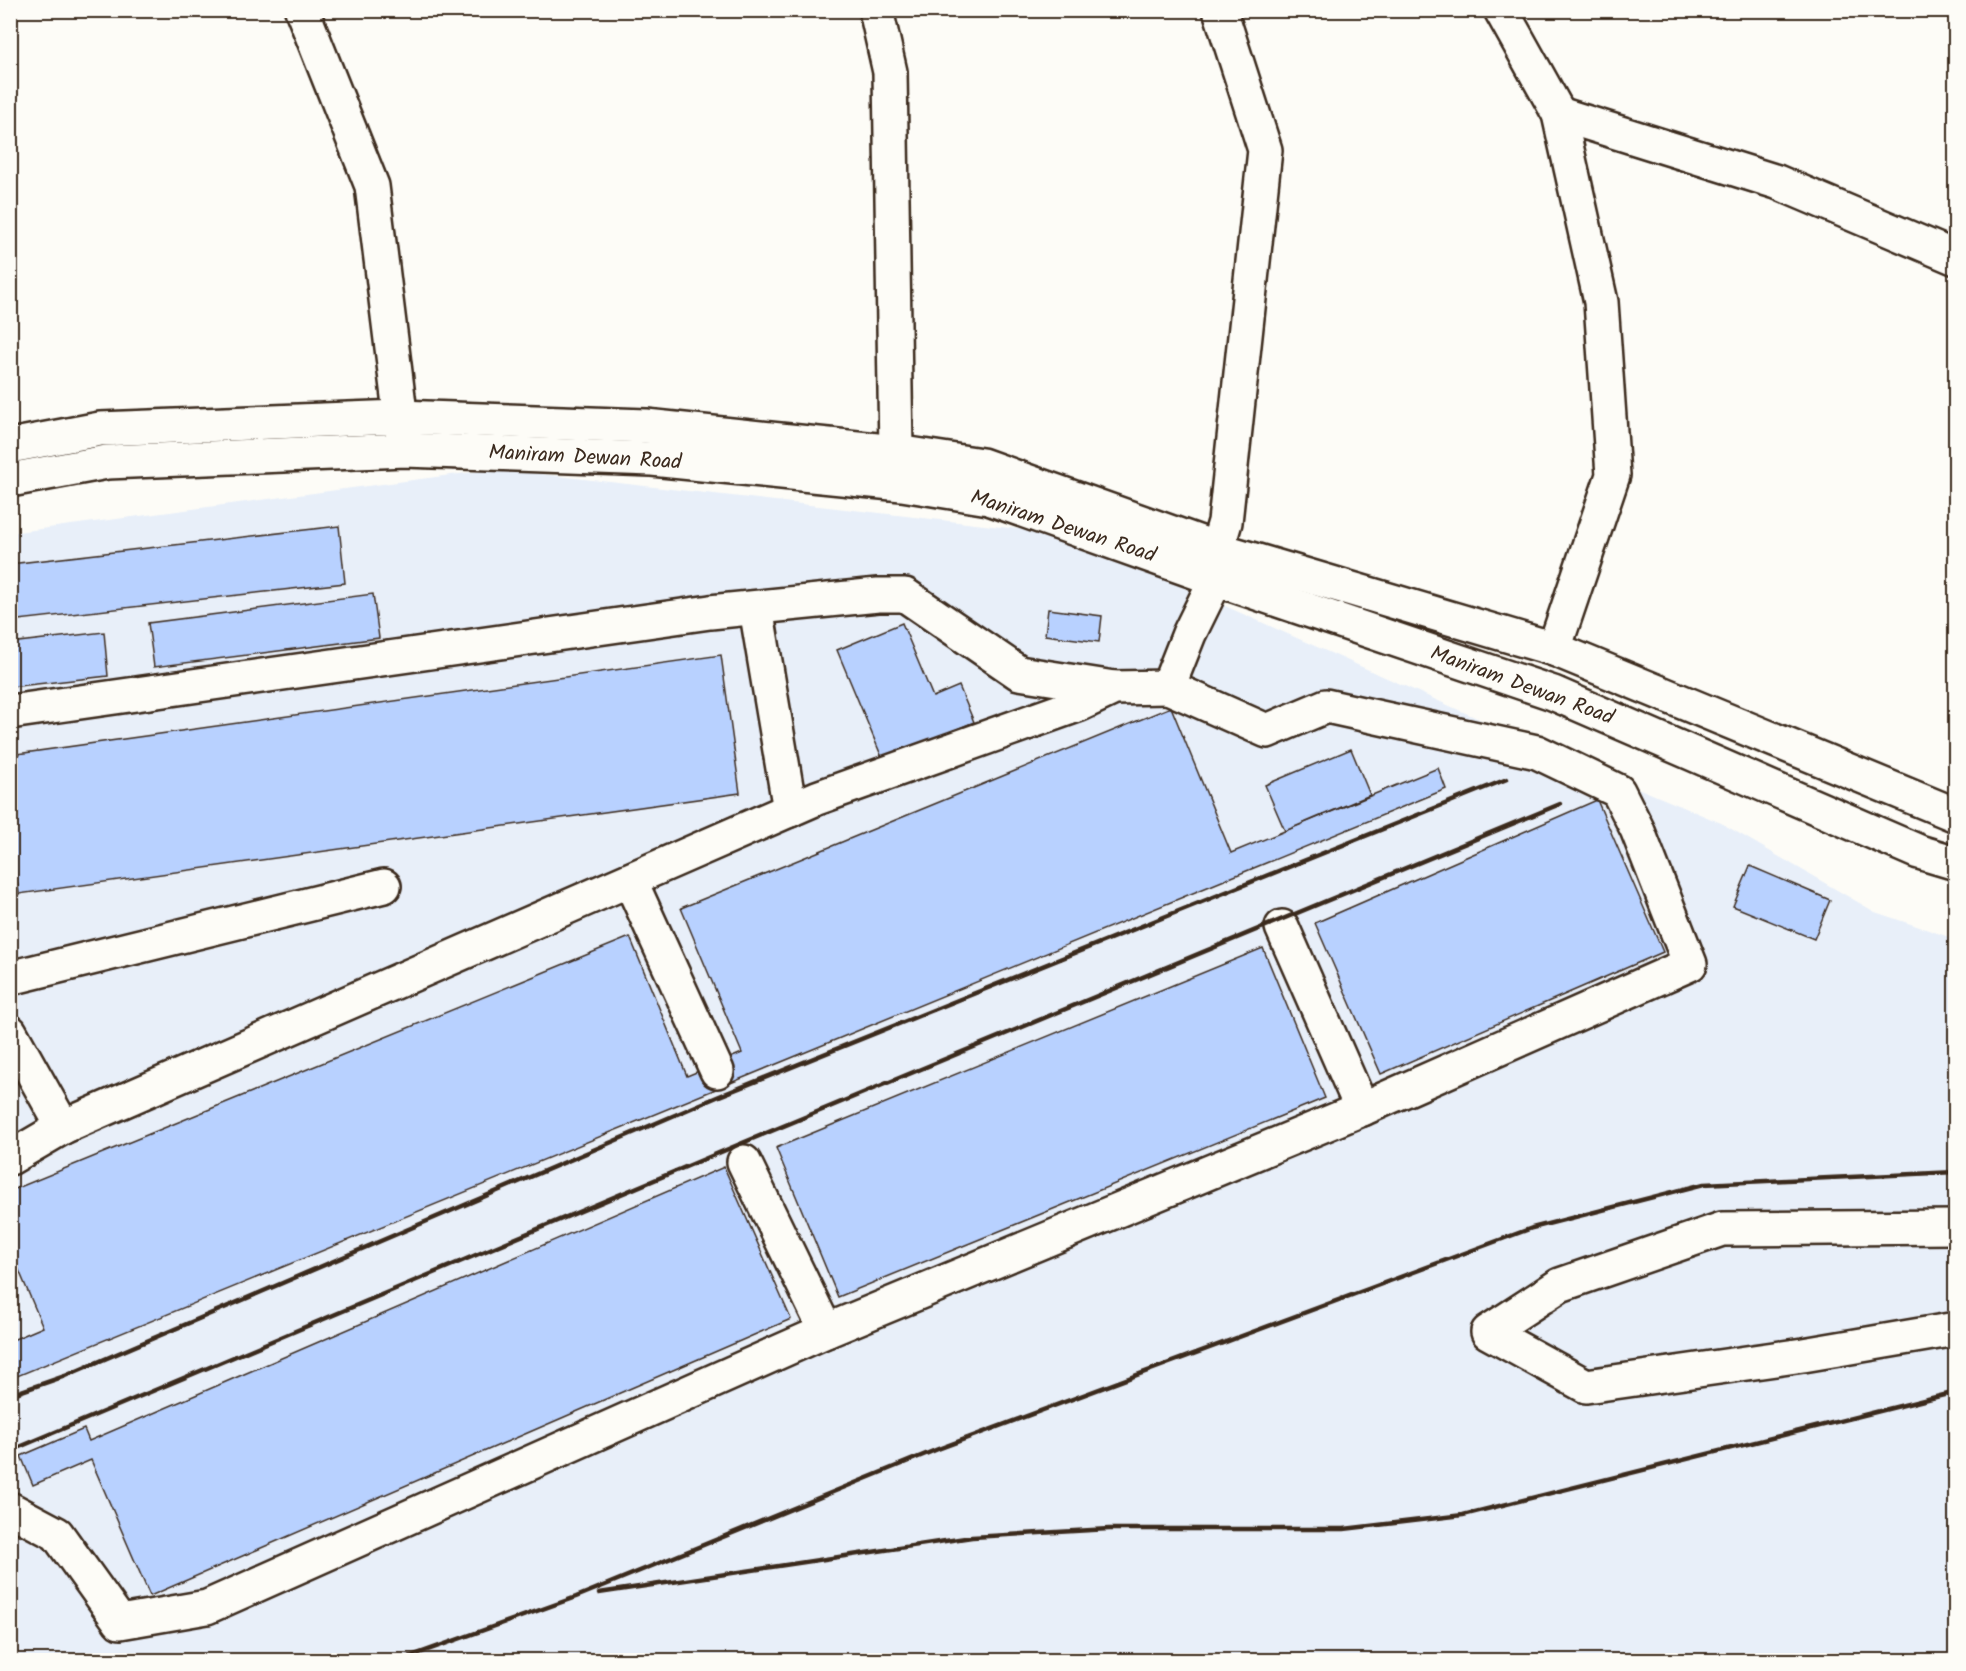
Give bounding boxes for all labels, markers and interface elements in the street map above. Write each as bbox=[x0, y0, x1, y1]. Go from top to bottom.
street label: Maniram Dewan Road bbox=[488, 436, 683, 480]
street label: Maniram Dewan Road bbox=[966, 481, 1160, 573]
street label: Maniram Dewan Road bbox=[1426, 637, 1619, 735]

